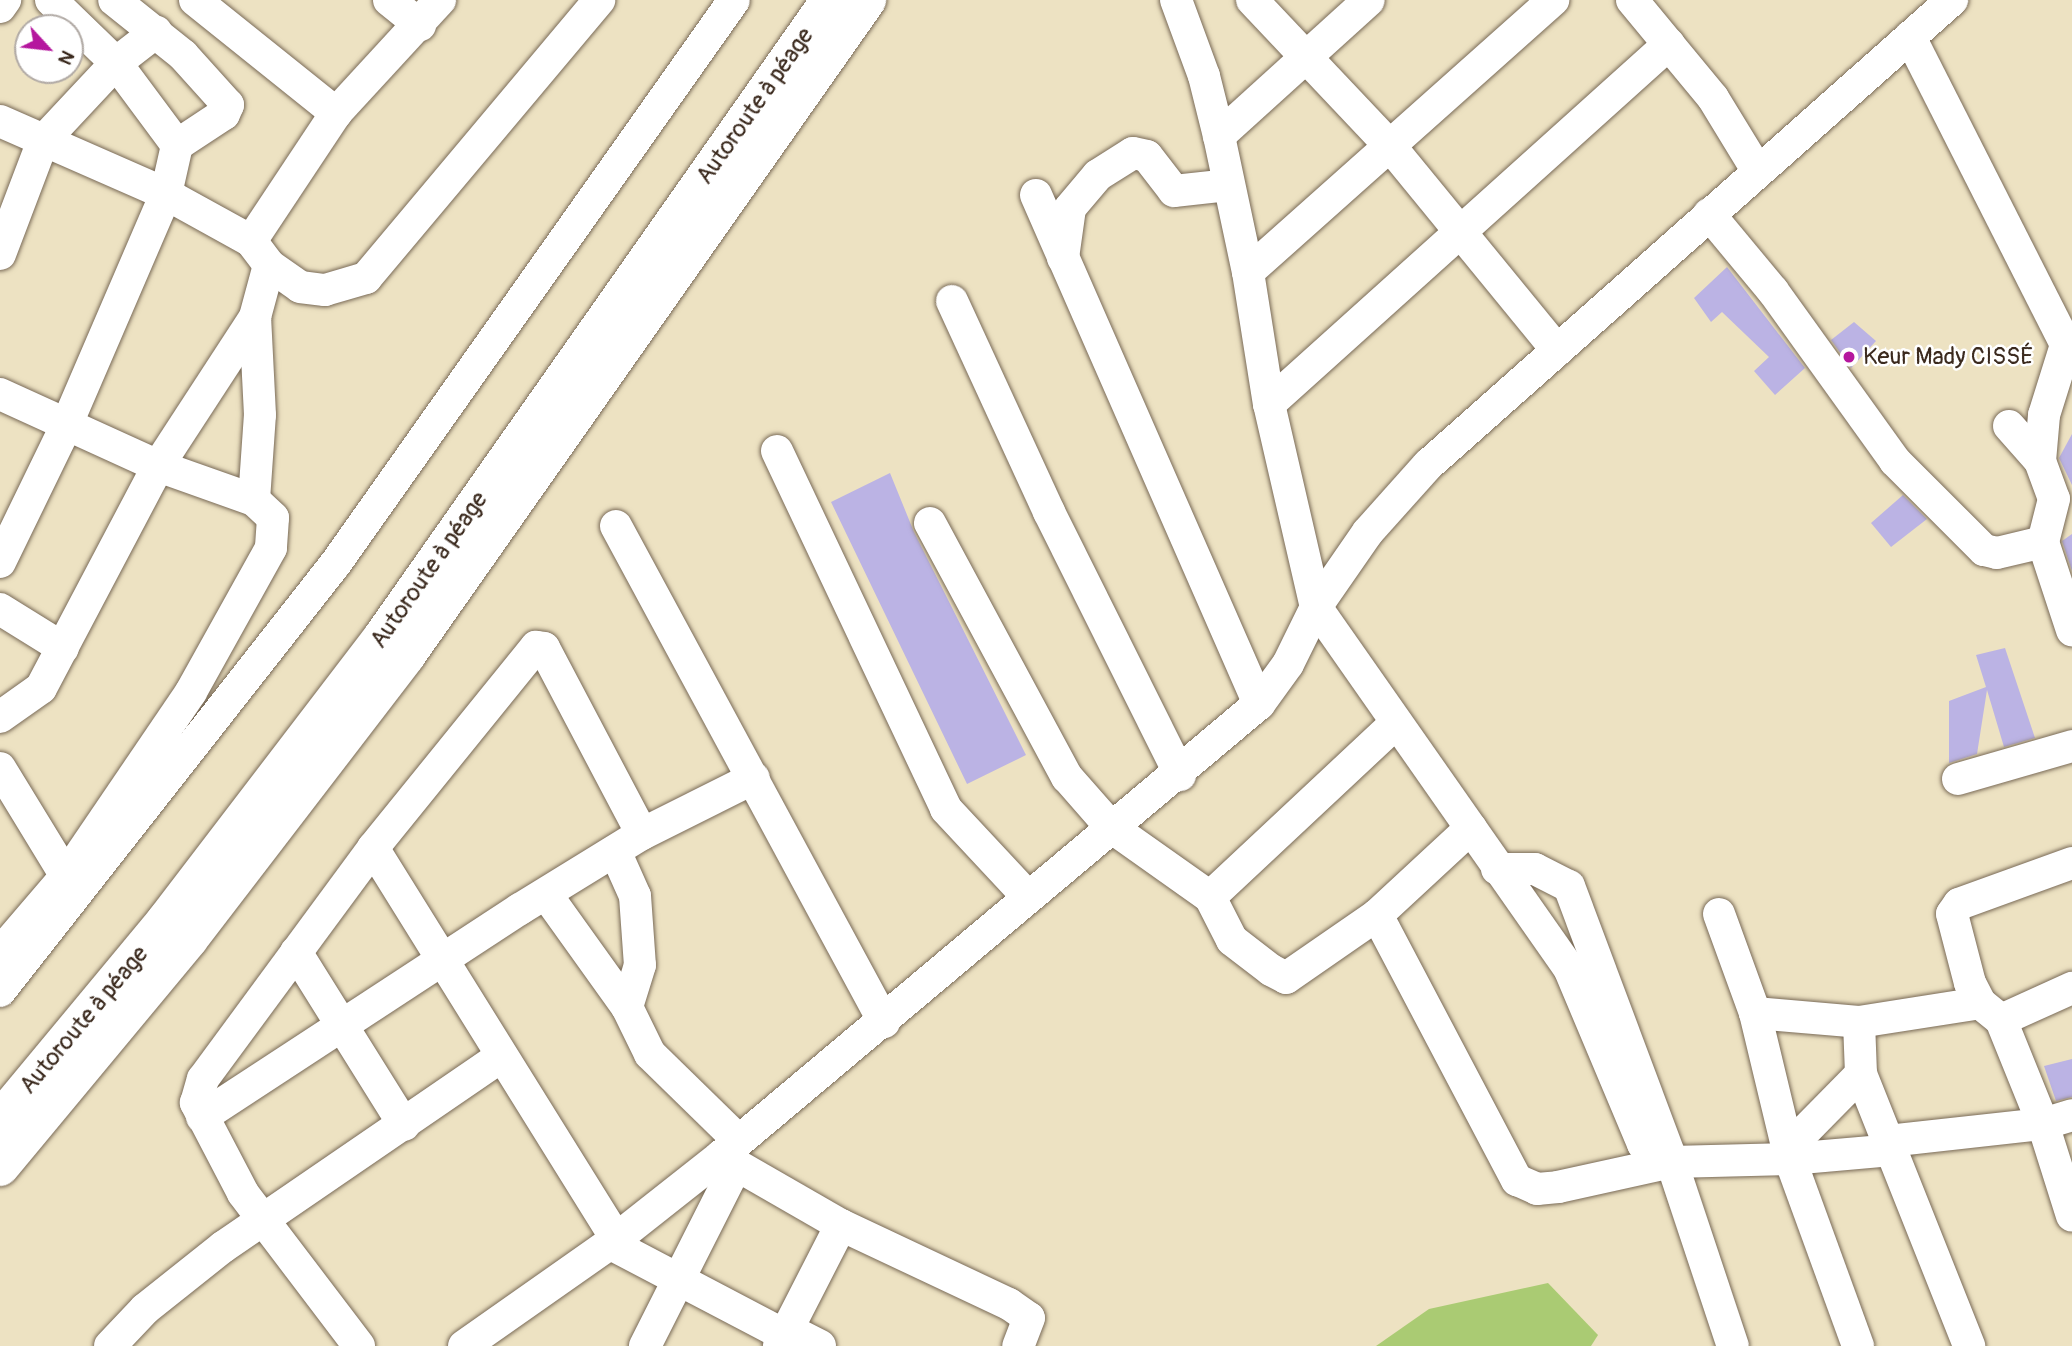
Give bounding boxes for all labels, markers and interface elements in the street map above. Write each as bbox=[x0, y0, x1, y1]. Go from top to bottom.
north arrow bbox=[14, 14, 84, 84]
street label: Autoroute à péage bbox=[690, 22, 820, 190]
text: N bbox=[52, 46, 80, 69]
place label: Keur Mady CISSÉ bbox=[1863, 343, 2034, 371]
marker: Keur Mady CISSÉ bbox=[1841, 349, 1857, 365]
street label: Autoroute à péage bbox=[364, 486, 494, 654]
street label: Autoroute à péage bbox=[14, 940, 154, 1100]

